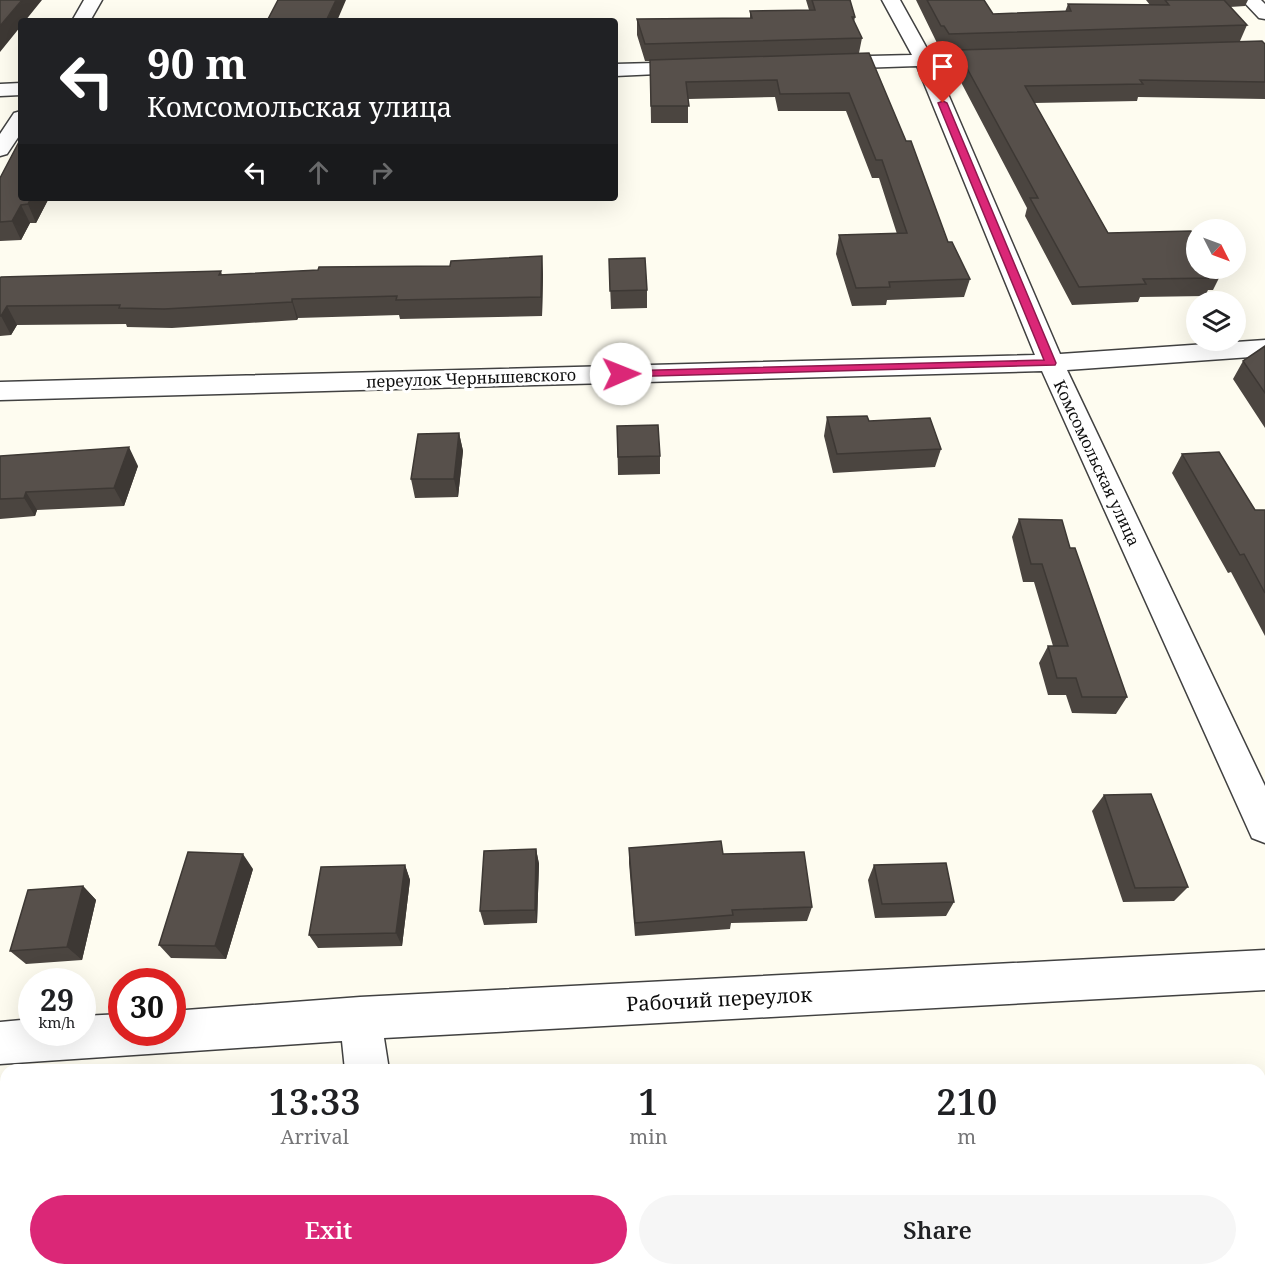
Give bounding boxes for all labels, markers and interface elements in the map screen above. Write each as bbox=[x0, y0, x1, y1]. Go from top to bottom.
text: 90 m bbox=[147, 34, 247, 91]
pin bbox=[917, 41, 968, 103]
icon: left bbox=[48, 42, 126, 120]
icon: arrive bbox=[926, 50, 959, 83]
text: Комсомольская улица bbox=[147, 88, 452, 125]
icon: left bbox=[239, 156, 272, 189]
icon: ahead bbox=[302, 156, 335, 189]
icon: right bbox=[365, 156, 398, 189]
north arrow bbox=[1186, 219, 1246, 279]
map controls bbox=[1186, 219, 1246, 351]
button: layers bbox=[1186, 291, 1246, 351]
position arrow bbox=[589, 342, 653, 406]
street label: переулок Чернышевского bbox=[366, 363, 576, 393]
street label: Комсомольская улица bbox=[1049, 376, 1145, 550]
speed limit sign: 30 bbox=[108, 968, 186, 1046]
text: 29 bbox=[40, 979, 74, 1020]
street label: Рабочий переулок bbox=[625, 981, 813, 1017]
text: km/h bbox=[39, 1012, 75, 1032]
text: 13:33 bbox=[269, 1077, 361, 1126]
text: 1 bbox=[638, 1077, 659, 1126]
text: 210 bbox=[936, 1077, 997, 1126]
text: Arrival bbox=[280, 1123, 349, 1150]
text: min bbox=[629, 1123, 668, 1150]
text: m bbox=[957, 1123, 976, 1150]
button: Exit bbox=[30, 1195, 627, 1264]
button: Share bbox=[639, 1195, 1236, 1264]

